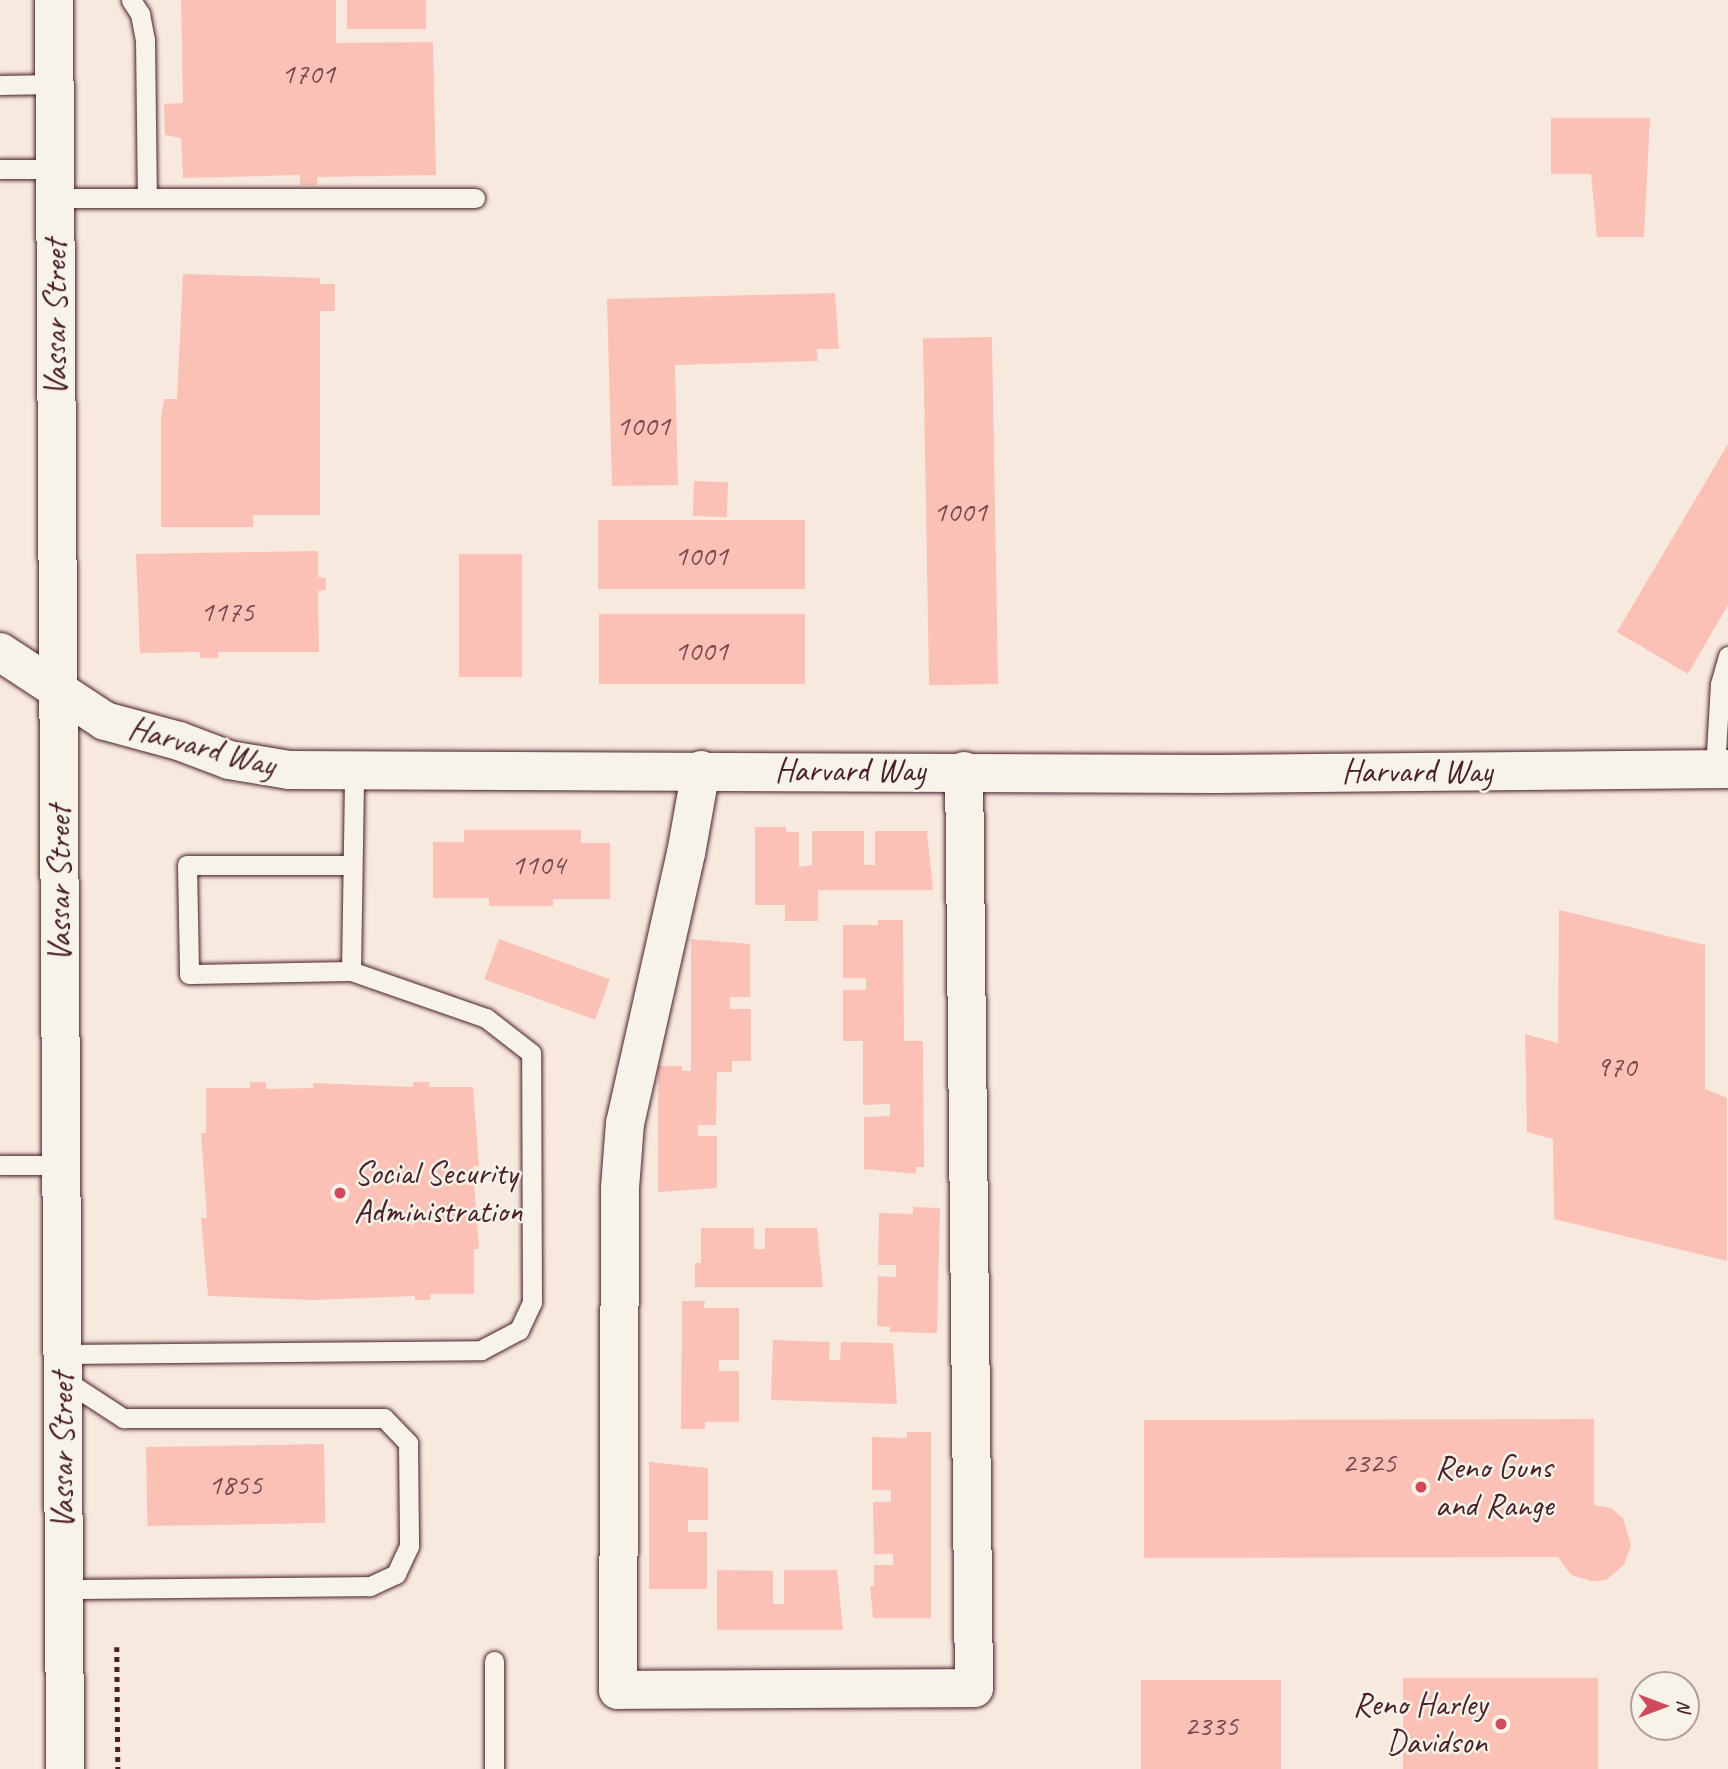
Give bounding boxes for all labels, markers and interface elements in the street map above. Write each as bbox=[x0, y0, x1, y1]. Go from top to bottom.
house number: 1701 bbox=[281, 55, 335, 91]
street label: Vassar Street bbox=[36, 240, 76, 396]
house number: 1001 bbox=[616, 407, 670, 443]
house number: 1001 bbox=[933, 493, 987, 529]
house number: 1001 bbox=[674, 537, 728, 573]
house number: 1175 bbox=[200, 593, 254, 629]
house number: 1001 bbox=[674, 632, 728, 668]
street label: Harvard Way bbox=[124, 708, 280, 786]
street label: Harvard Way bbox=[775, 751, 925, 791]
street label: Harvard Way bbox=[1342, 752, 1492, 792]
street label: Vassar Street bbox=[40, 806, 80, 962]
house number: 1104 bbox=[511, 846, 565, 882]
house number: 970 bbox=[1596, 1048, 1636, 1084]
place label: Social Security Administration bbox=[354, 1154, 522, 1232]
marker: Social Security Administration bbox=[332, 1185, 348, 1201]
street label: Vassar Street bbox=[43, 1373, 83, 1529]
house number: 2325 bbox=[1342, 1444, 1396, 1480]
place label: Reno Guns and Range bbox=[1435, 1448, 1554, 1526]
house number: 1855 bbox=[208, 1466, 262, 1502]
marker: Reno Guns and Range bbox=[1413, 1479, 1429, 1495]
north arrow bbox=[1630, 1671, 1700, 1741]
place label: Reno Harley Davidson bbox=[1352, 1685, 1487, 1763]
text: N bbox=[1672, 1700, 1696, 1712]
house number: 2335 bbox=[1184, 1707, 1238, 1743]
marker: Reno Harley Davidson bbox=[1493, 1716, 1509, 1732]

